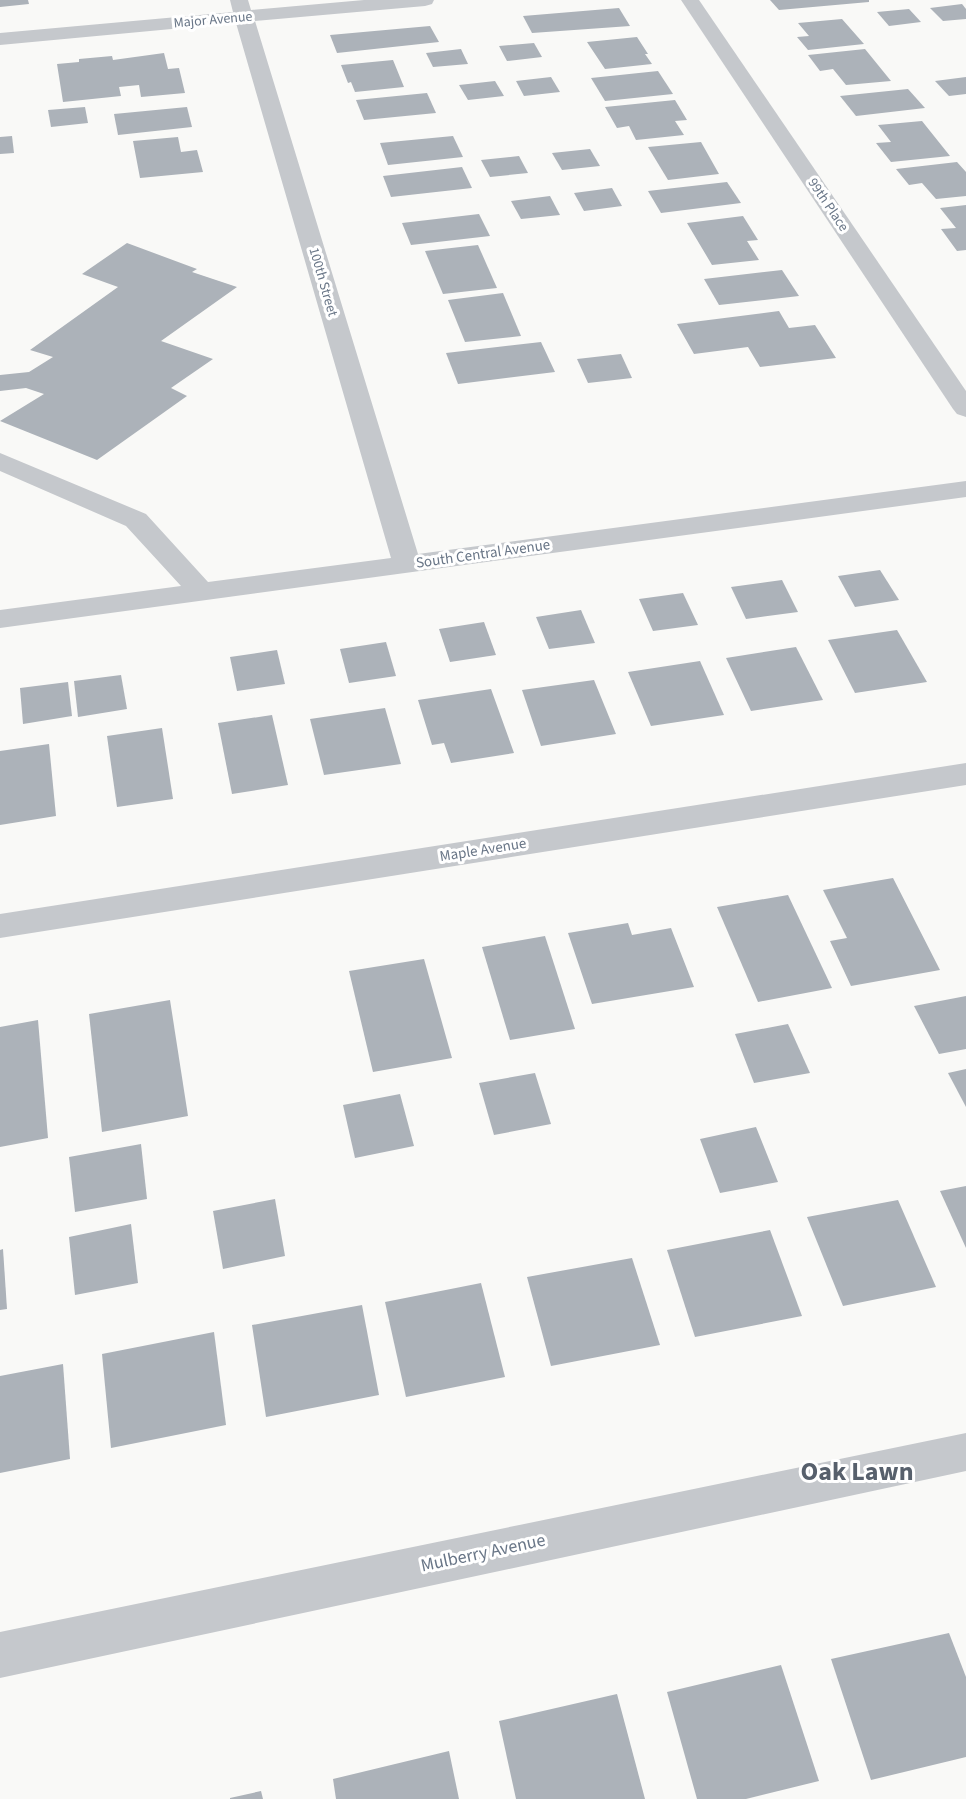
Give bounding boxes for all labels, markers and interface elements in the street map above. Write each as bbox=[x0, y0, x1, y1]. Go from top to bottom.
street label: Major Avenue bbox=[173, 7, 253, 33]
street label: 99th Place bbox=[803, 174, 853, 236]
street label: 100th Street bbox=[304, 245, 342, 319]
street label: South Central Avenue bbox=[415, 534, 551, 574]
street label: Maple Avenue bbox=[438, 833, 528, 867]
district label: Oak Lawn bbox=[800, 1453, 914, 1490]
street label: Mulberry Avenue bbox=[418, 1528, 548, 1578]

